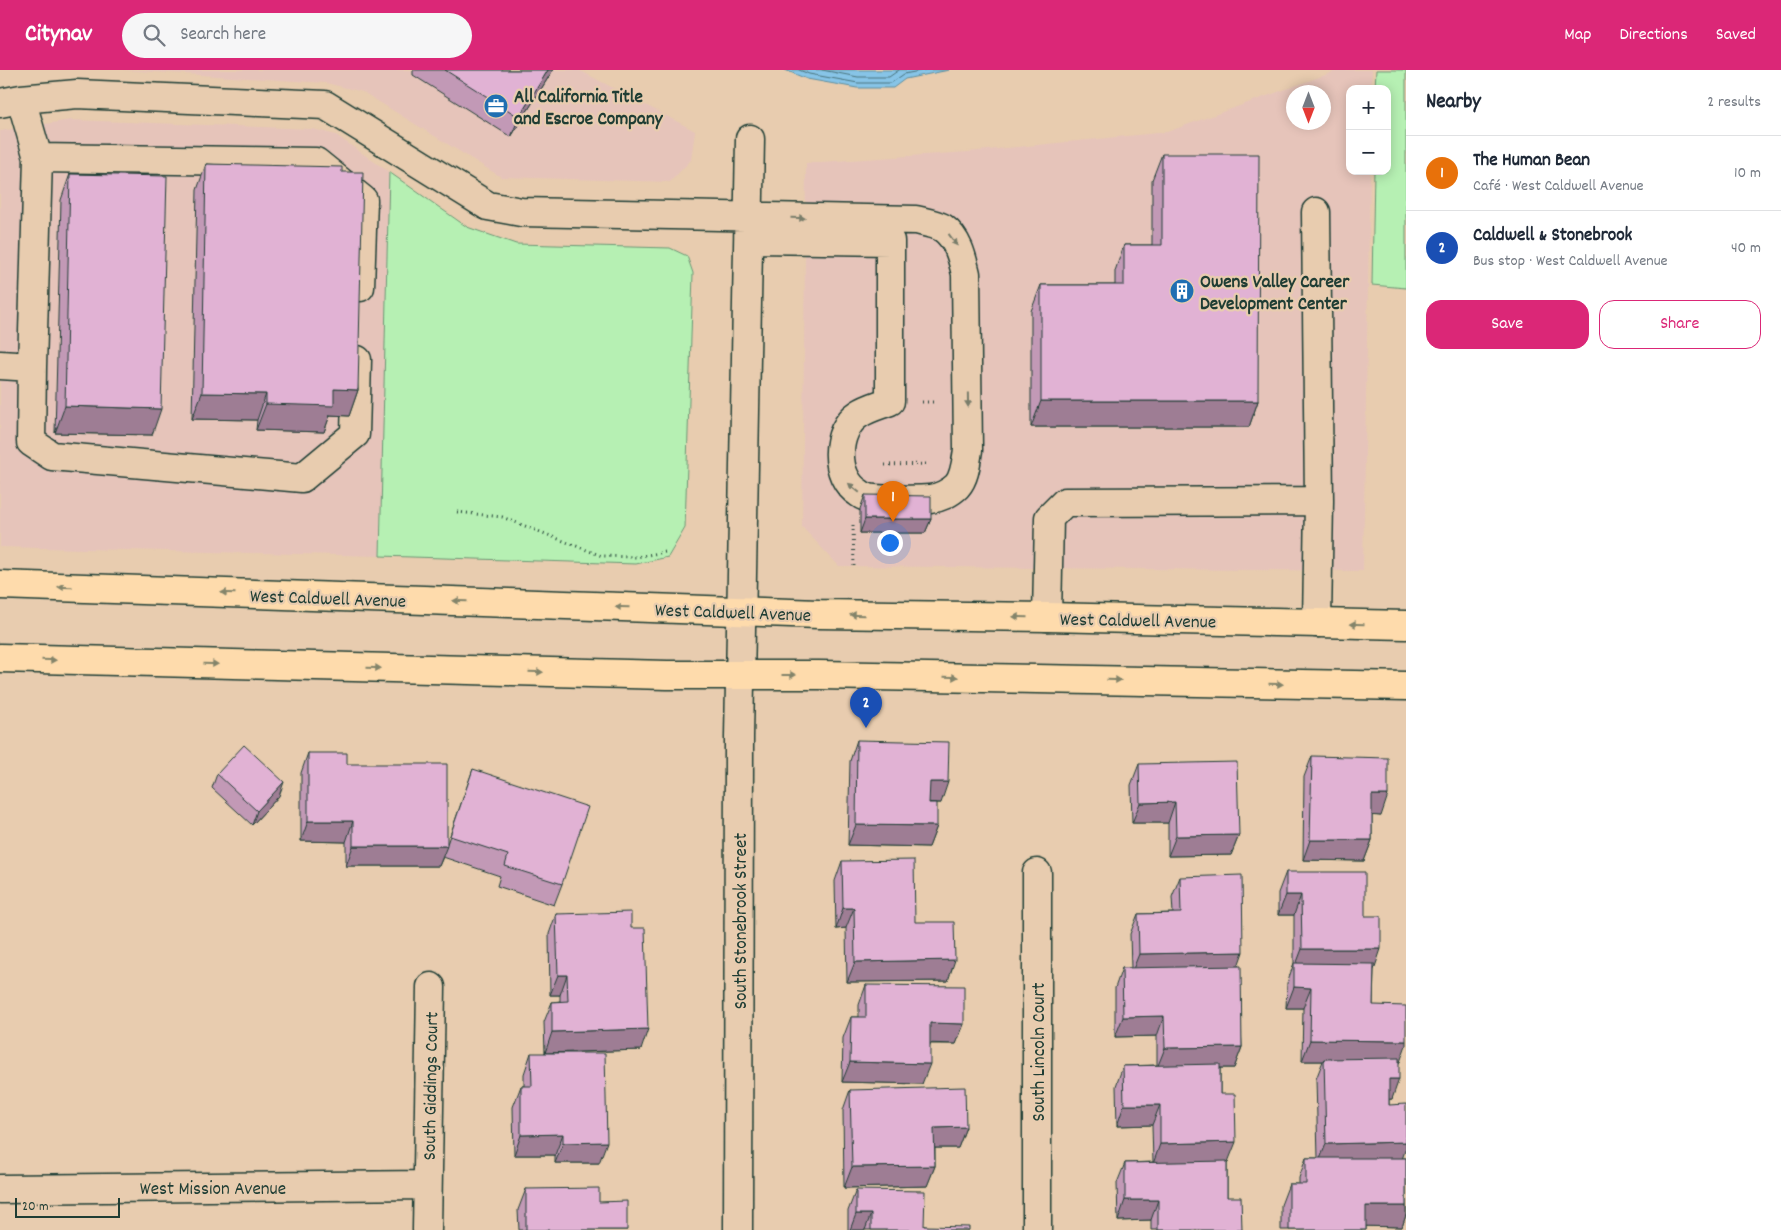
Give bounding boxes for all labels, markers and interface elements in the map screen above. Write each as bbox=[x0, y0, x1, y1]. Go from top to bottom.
search box bbox=[122, 13, 472, 58]
text: Citynav bbox=[25, 18, 92, 52]
icon: search bbox=[140, 21, 168, 49]
text: Search here bbox=[180, 22, 266, 49]
text: Map bbox=[1564, 23, 1591, 48]
text: Directions bbox=[1619, 23, 1688, 48]
text: Saved bbox=[1716, 23, 1756, 48]
place label: All California Title and Escroe Company bbox=[514, 85, 664, 134]
north arrow bbox=[1286, 85, 1331, 130]
map controls bbox=[1346, 85, 1391, 175]
button: + bbox=[1346, 85, 1391, 130]
text: Nearby bbox=[1426, 88, 1481, 118]
text: 2 results bbox=[1707, 91, 1761, 114]
office icon: All California Title and Escroe Company bbox=[483, 93, 509, 119]
button: − bbox=[1346, 130, 1391, 175]
text: The Human Bean bbox=[1473, 148, 1590, 175]
text: 1 bbox=[1440, 162, 1444, 185]
text: 10 m bbox=[1734, 162, 1761, 185]
text: Café · West Caldwell Avenue bbox=[1473, 175, 1644, 198]
one-way arrow bbox=[790, 214, 806, 222]
text: Caldwell & Stonebrook bbox=[1473, 223, 1632, 250]
one-way arrow bbox=[948, 233, 958, 247]
text: 2 bbox=[1439, 237, 1446, 260]
text: 40 m bbox=[1731, 237, 1761, 260]
text: Bus stop · West Caldwell Avenue bbox=[1473, 250, 1668, 273]
place label: Owens Valley Career Development Center bbox=[1200, 270, 1350, 319]
building icon: Owens Valley Career Development Center bbox=[1169, 278, 1195, 304]
button: Save bbox=[1426, 300, 1589, 349]
button: Share bbox=[1599, 300, 1761, 349]
one-way arrow bbox=[964, 392, 972, 408]
pin: 1 bbox=[877, 481, 909, 522]
one-way arrow bbox=[848, 483, 861, 494]
your location bbox=[877, 530, 903, 556]
one-way arrow bbox=[57, 583, 73, 591]
street label: West Caldwell Avenue bbox=[249, 584, 406, 617]
one-way arrow bbox=[219, 589, 235, 597]
one-way arrow bbox=[452, 597, 468, 605]
street label: West Caldwell Avenue bbox=[654, 598, 811, 631]
one-way arrow bbox=[614, 603, 630, 611]
street label: West Caldwell Avenue bbox=[1060, 608, 1216, 637]
one-way arrow bbox=[849, 611, 865, 619]
one-way arrow bbox=[1012, 613, 1028, 621]
one-way arrow bbox=[1349, 620, 1365, 628]
one-way arrow bbox=[41, 656, 57, 664]
one-way arrow bbox=[203, 660, 219, 668]
one-way arrow bbox=[366, 664, 382, 672]
one-way arrow bbox=[528, 668, 544, 676]
one-way arrow bbox=[781, 671, 797, 679]
one-way arrow bbox=[944, 674, 960, 682]
one-way arrow bbox=[1106, 677, 1122, 685]
one-way arrow bbox=[1269, 680, 1285, 688]
pin: 2 bbox=[850, 687, 882, 728]
street label: South Stonebrook Street bbox=[729, 833, 756, 1009]
street label: South Lincoln Court bbox=[1027, 983, 1054, 1121]
street label: South Giddings Court bbox=[418, 1011, 447, 1161]
street label: West Mission Avenue bbox=[140, 1177, 286, 1204]
scale bar bbox=[15, 1195, 120, 1218]
text: 20 m bbox=[22, 1197, 49, 1217]

